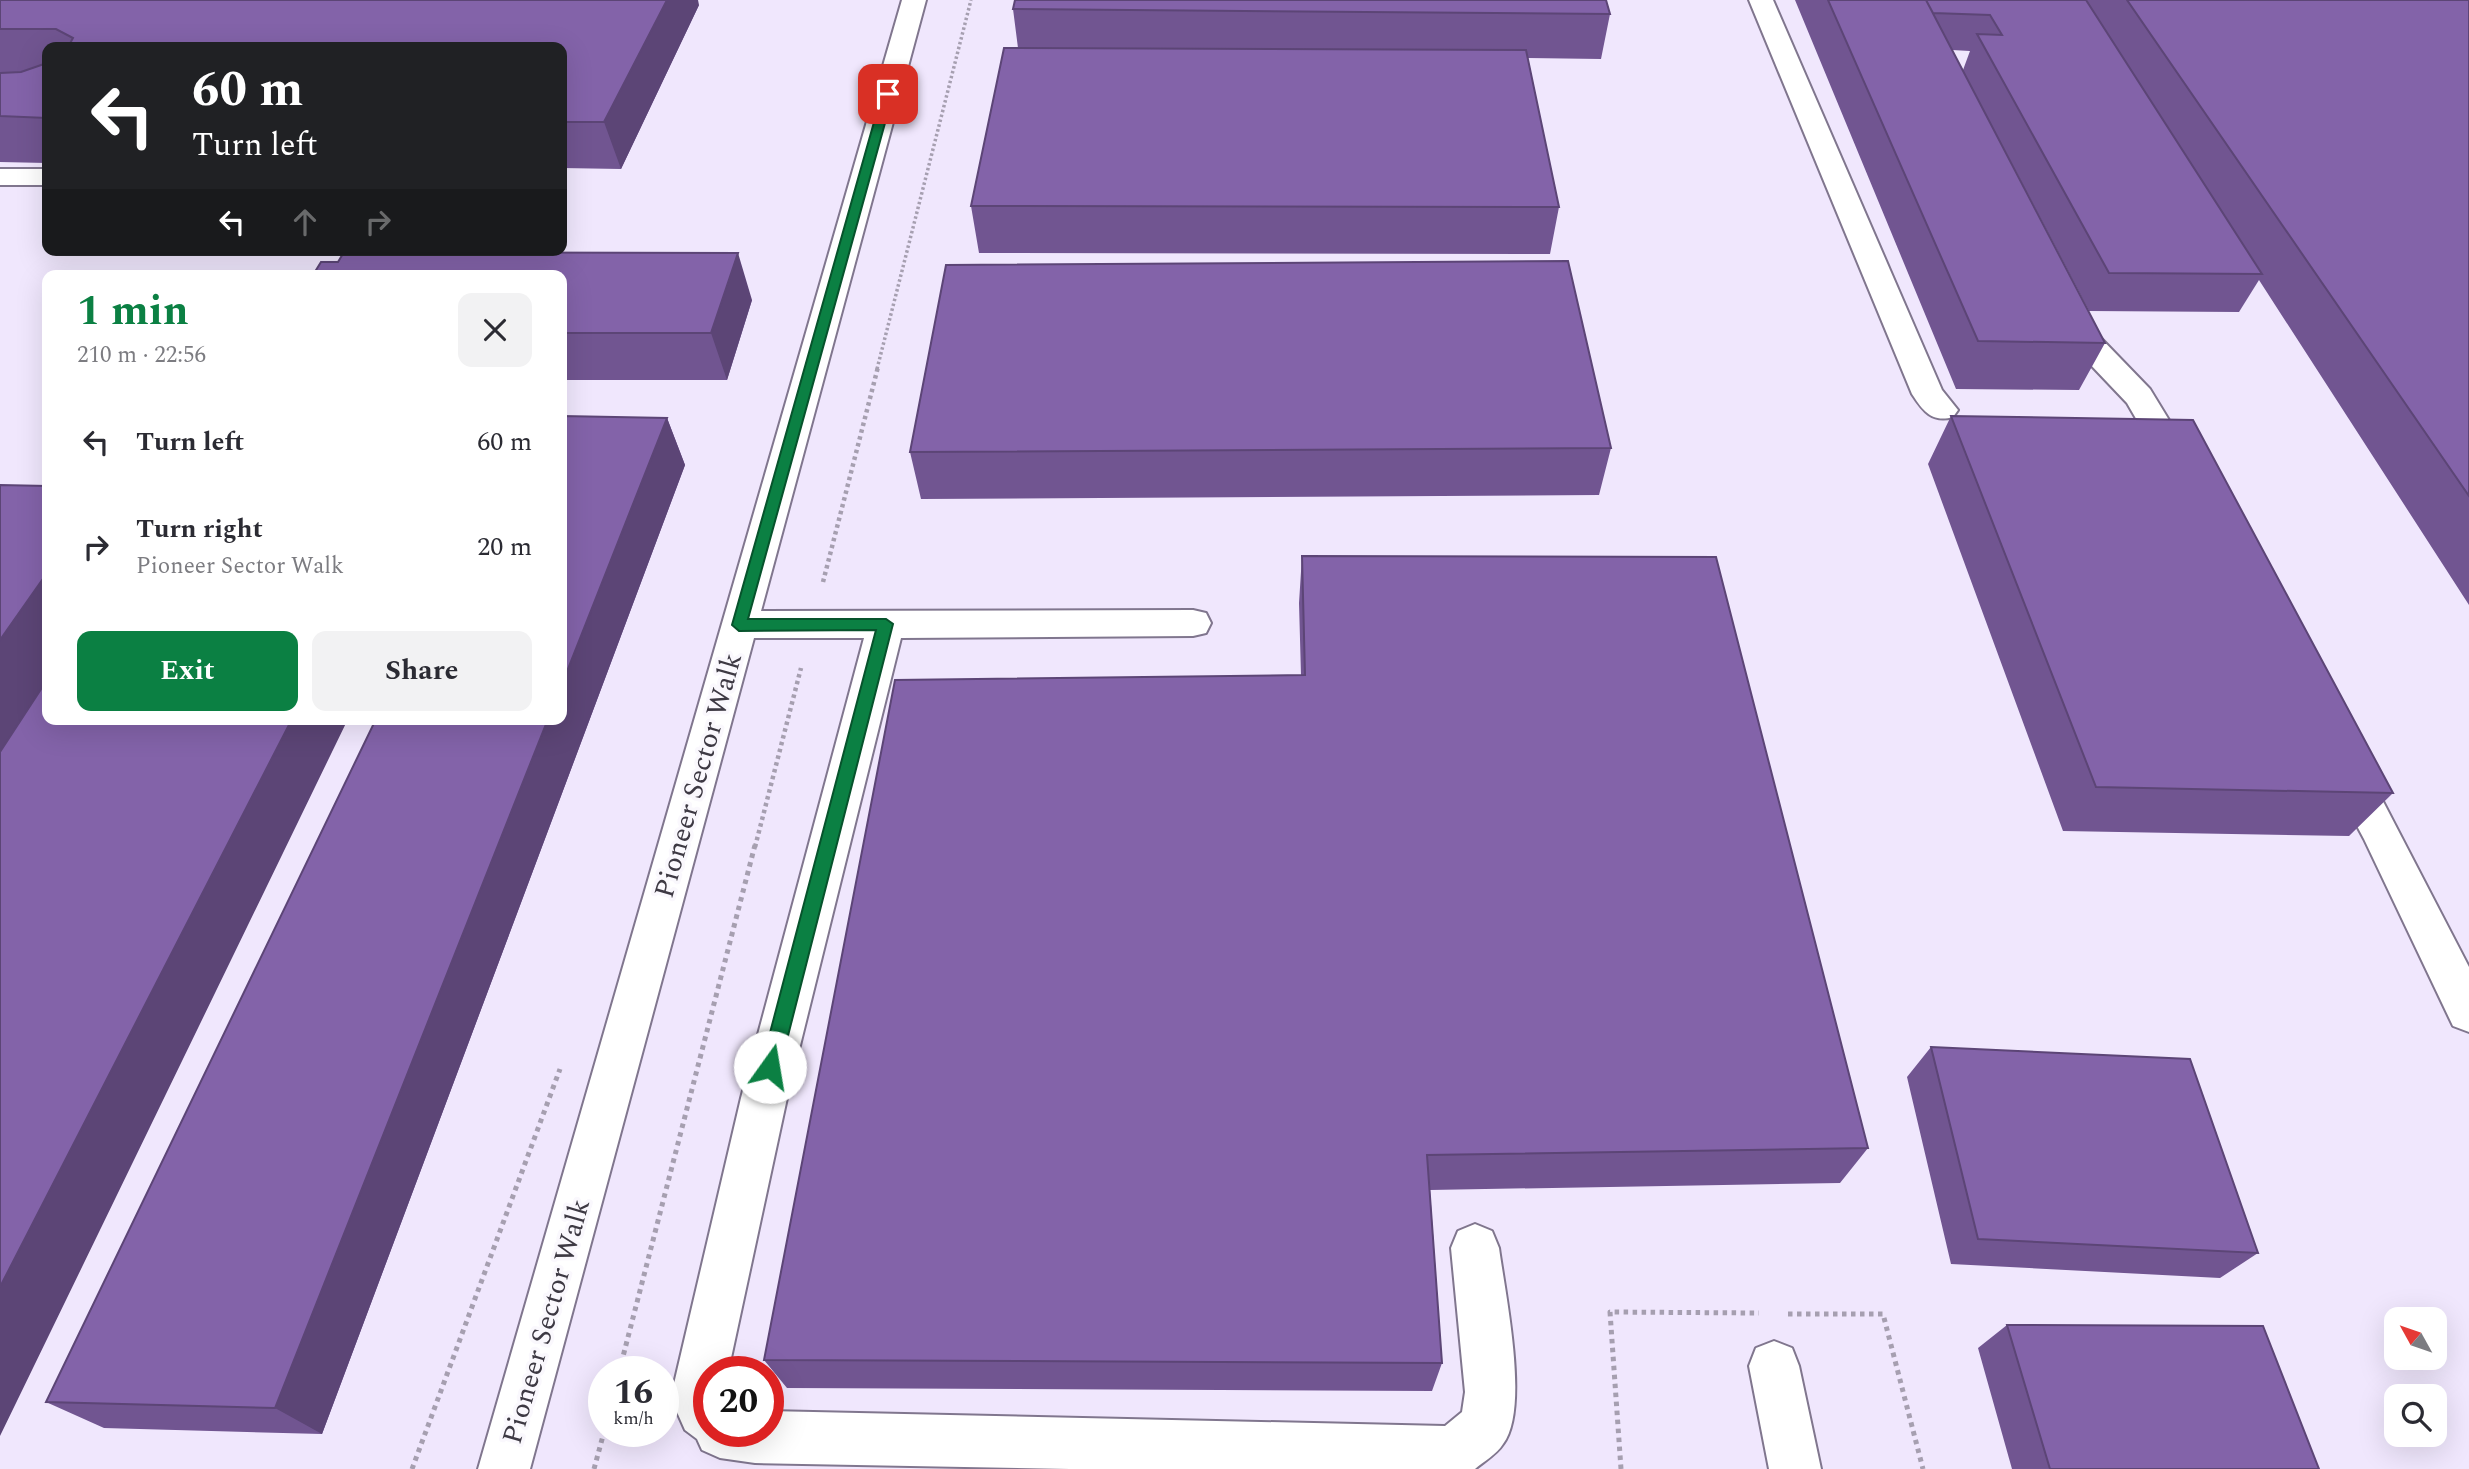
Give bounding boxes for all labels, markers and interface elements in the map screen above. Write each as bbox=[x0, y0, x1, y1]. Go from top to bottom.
text: 60 m bbox=[192, 53, 303, 128]
pin bbox=[858, 64, 918, 124]
icon: left bbox=[77, 70, 168, 161]
icon: arrive bbox=[869, 75, 907, 113]
text: Turn left bbox=[192, 121, 318, 170]
icon: left bbox=[213, 203, 251, 241]
icon: ahead bbox=[286, 203, 324, 241]
icon: right bbox=[359, 203, 397, 241]
text: 1 min bbox=[77, 280, 189, 343]
button: close bbox=[458, 293, 532, 367]
text: 210 m · 22:56 bbox=[77, 338, 206, 373]
text: Turn left bbox=[136, 422, 244, 462]
text: 60 m bbox=[477, 422, 532, 462]
icon: left bbox=[77, 423, 115, 461]
text: Turn right bbox=[136, 509, 263, 549]
text: 20 m bbox=[477, 527, 532, 567]
icon: right bbox=[77, 528, 115, 566]
text: Pioneer Sector Walk bbox=[136, 549, 344, 584]
button: Exit bbox=[77, 631, 298, 711]
button: Share bbox=[312, 631, 532, 711]
street label: Pioneer Sector Walk bbox=[643, 648, 754, 903]
position arrow bbox=[733, 1030, 807, 1104]
street label: Pioneer Sector Walk bbox=[491, 1194, 602, 1449]
north arrow bbox=[2384, 1307, 2446, 1370]
map controls bbox=[2384, 1307, 2447, 1447]
speed limit sign: 20 bbox=[693, 1356, 784, 1447]
text: 16 bbox=[614, 1366, 653, 1419]
button: search bbox=[2384, 1384, 2447, 1447]
text: km/h bbox=[613, 1405, 654, 1432]

